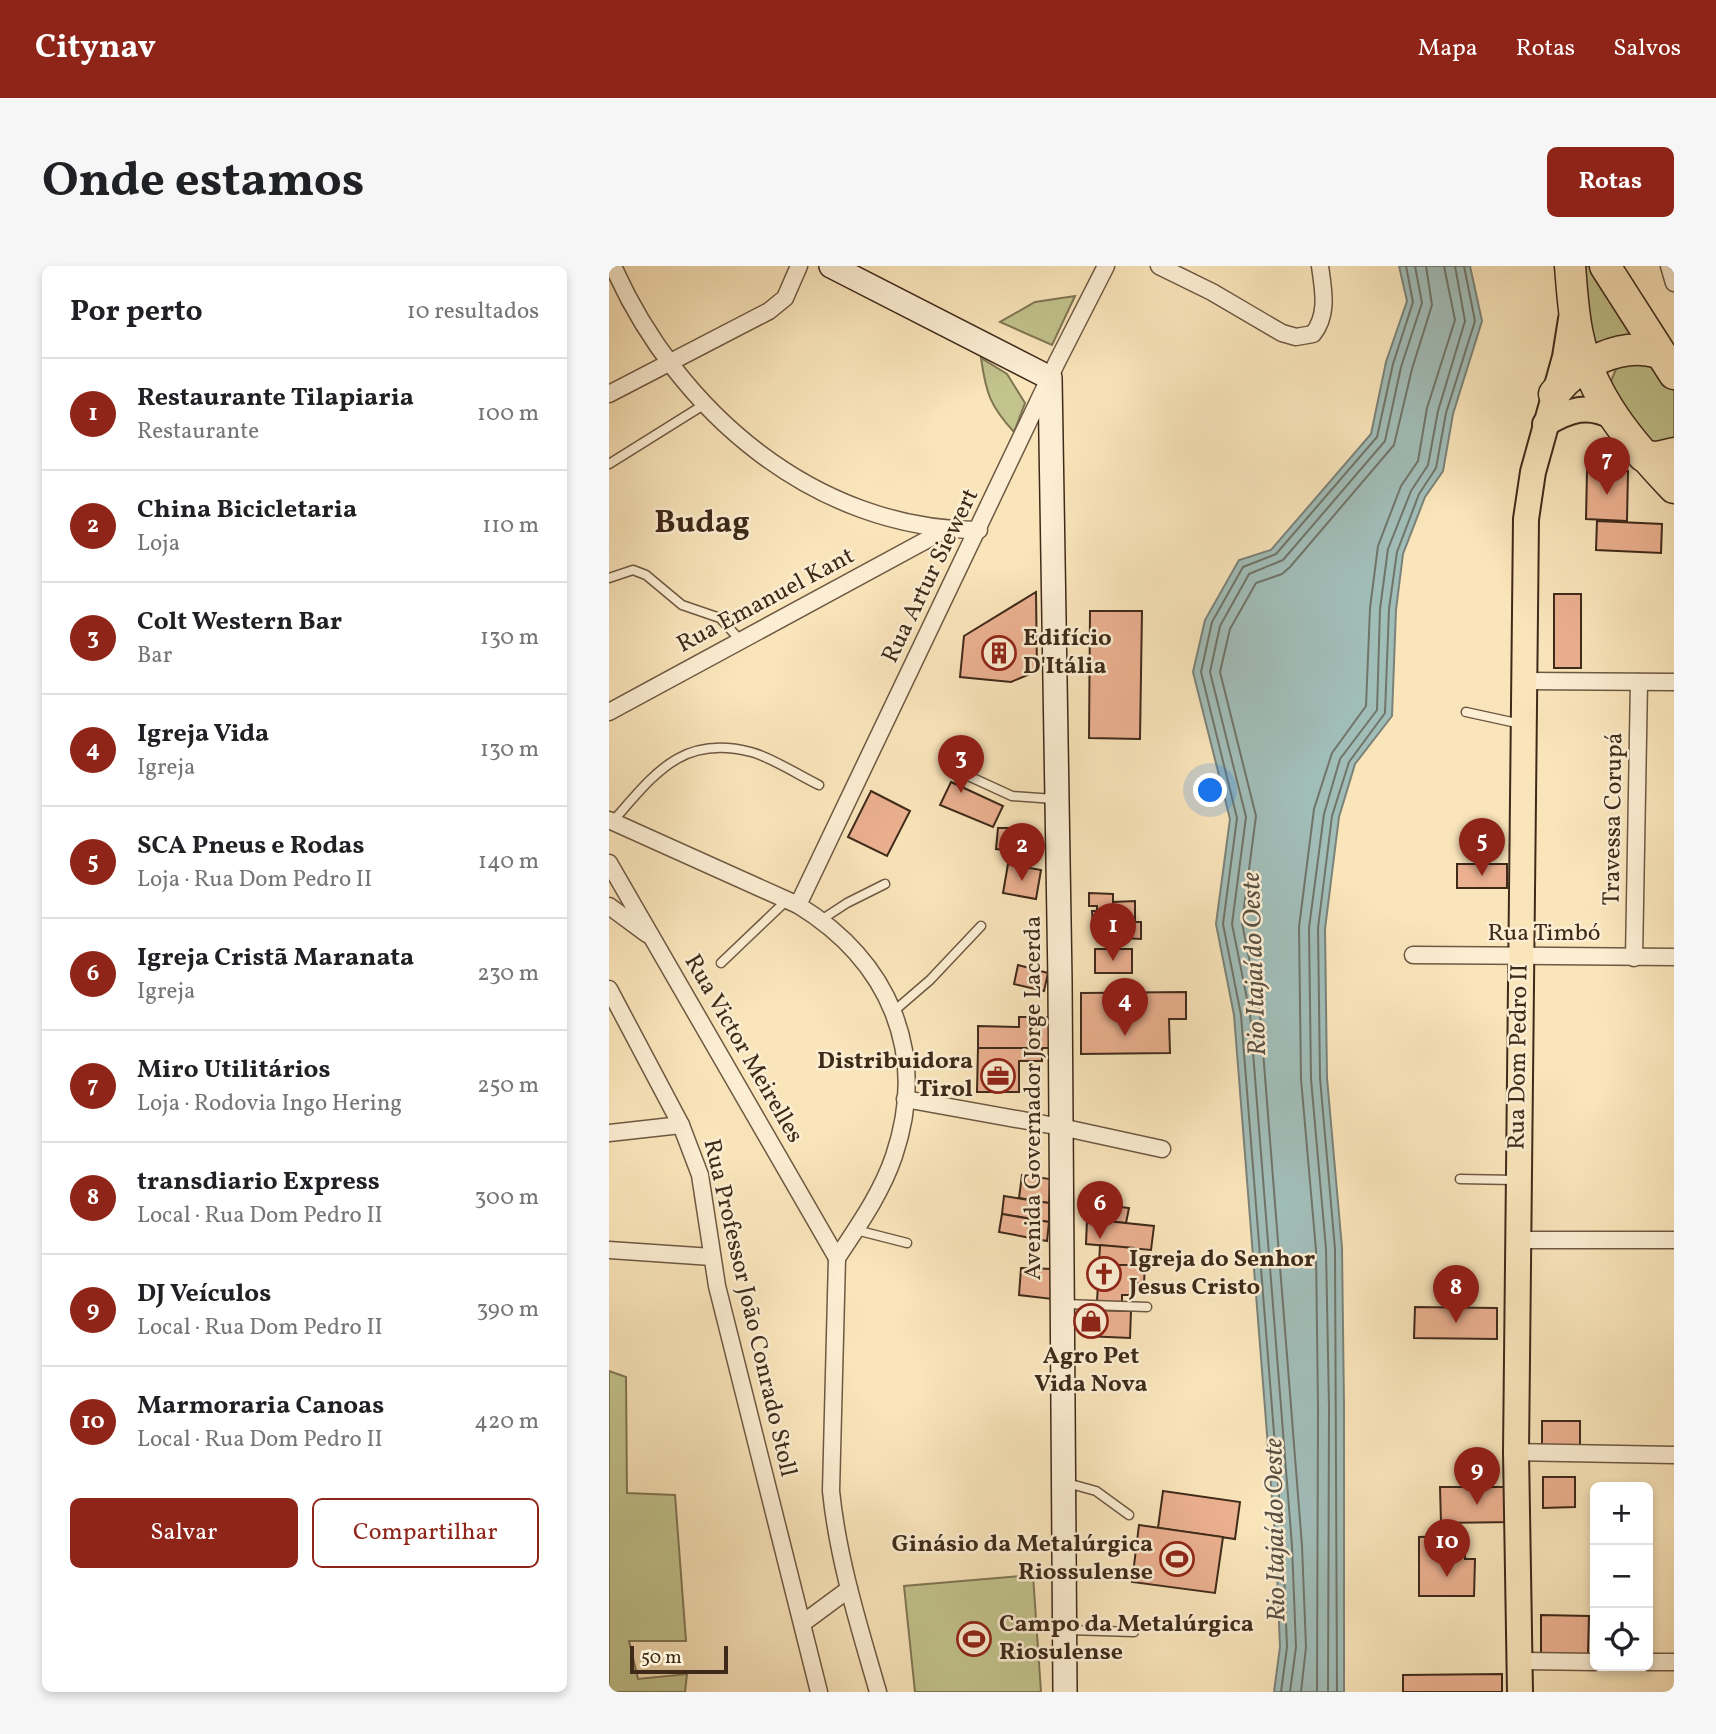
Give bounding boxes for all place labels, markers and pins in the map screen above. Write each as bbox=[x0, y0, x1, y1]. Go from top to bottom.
pin: 7 bbox=[1584, 437, 1630, 495]
place label: Edifício D'Itália bbox=[1023, 622, 1112, 684]
building icon: Edifício D'Itália bbox=[980, 634, 1018, 672]
pin: 3 bbox=[938, 735, 984, 793]
pin: 5 bbox=[1459, 818, 1505, 876]
pin: 2 bbox=[999, 823, 1045, 881]
pin: 1 bbox=[1090, 903, 1136, 961]
pin: 4 bbox=[1102, 978, 1148, 1036]
place label: Distribuidora Tirol bbox=[817, 1045, 973, 1107]
office icon: Distribuidora Tirol bbox=[979, 1057, 1017, 1095]
pin: 6 bbox=[1077, 1181, 1123, 1239]
place label: Igreja do Senhor Jesus Cristo bbox=[1128, 1243, 1315, 1305]
church icon: Igreja do Senhor Jesus Cristo bbox=[1085, 1255, 1123, 1293]
pin: 8 bbox=[1433, 1265, 1479, 1323]
shop icon: Agro Pet Vida Nova bbox=[1072, 1302, 1110, 1340]
place label: Agro Pet Vida Nova bbox=[1034, 1340, 1148, 1402]
pin: 9 bbox=[1454, 1447, 1500, 1505]
pin: 10 bbox=[1424, 1519, 1470, 1577]
place label: Ginásio da Metalúrgica Riossulense bbox=[892, 1528, 1153, 1590]
sports icon: Ginásio da Metalúrgica Riossulense bbox=[1158, 1540, 1196, 1578]
place label: Campo da Metalúrgica Riosulense bbox=[999, 1608, 1254, 1670]
sports icon: Campo da Metalúrgica Riosulense bbox=[955, 1620, 993, 1658]

